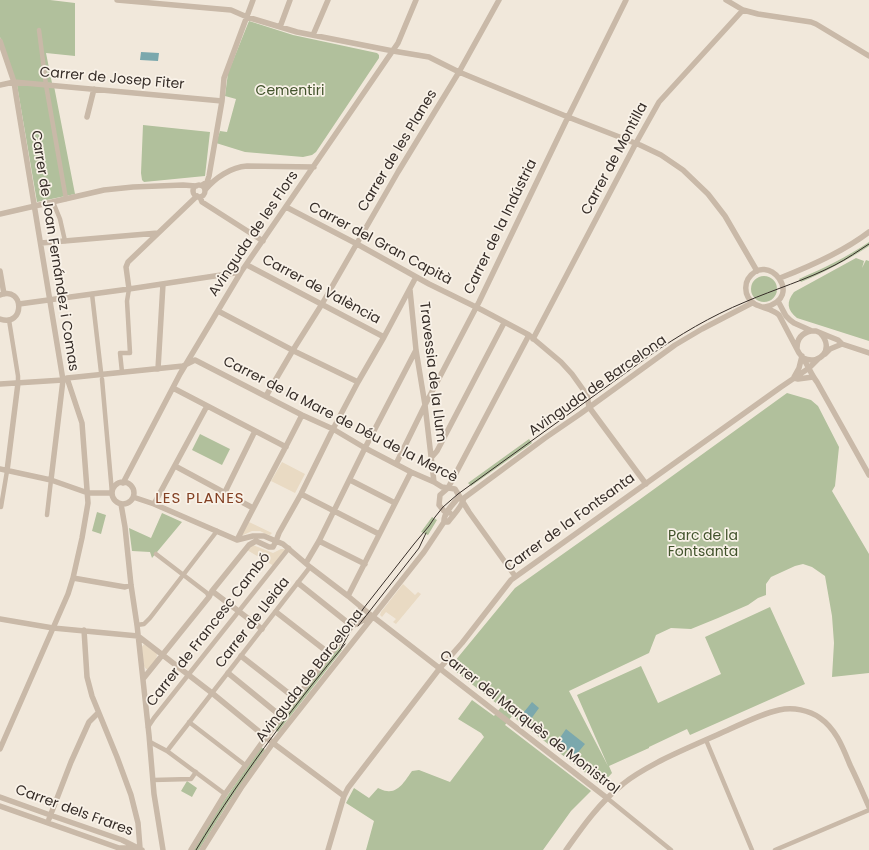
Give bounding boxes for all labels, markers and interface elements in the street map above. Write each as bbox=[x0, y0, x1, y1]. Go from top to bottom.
street label: Carrer de Josep Fiter bbox=[39, 64, 185, 94]
park label: Cementiri bbox=[256, 83, 324, 99]
street label: Carrer de les Planes bbox=[355, 87, 441, 215]
street label: Carrer de Montilla bbox=[578, 100, 652, 218]
street label: Carrer de Joan Fernández i Comas bbox=[27, 129, 81, 373]
street label: Carrer de la Indústria bbox=[461, 157, 541, 297]
street label: Avinguda de les Flors bbox=[206, 168, 302, 300]
street label: Carrer del Gran Capità bbox=[306, 199, 454, 289]
street label: Carrer de València bbox=[259, 252, 383, 328]
street label: Travessia de la Llum bbox=[415, 301, 449, 443]
street label: Avinguda de Barcelona bbox=[526, 332, 670, 440]
street label: Carrer de la Mare de Déu de la Mercè bbox=[220, 353, 460, 487]
street label: Carrer de la Fontsanta bbox=[501, 470, 639, 576]
district label: LES PLANES bbox=[155, 490, 245, 508]
park label: Parc de la Fontsanta bbox=[668, 528, 738, 560]
street label: Carrer de Francesc Cambó bbox=[144, 550, 274, 710]
street label: Carrer de Lleida bbox=[212, 574, 294, 672]
street label: Avinguda de Barcelona bbox=[253, 606, 367, 746]
street label: Carrer del Marquès de Monistrol bbox=[436, 647, 622, 799]
street label: Carrer dels Frares bbox=[13, 782, 135, 840]

